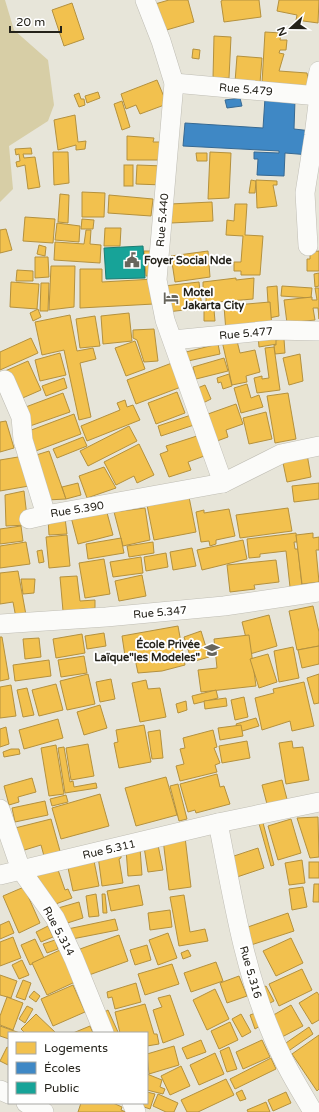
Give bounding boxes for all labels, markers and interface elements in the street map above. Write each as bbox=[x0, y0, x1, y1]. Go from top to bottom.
scale bar bbox=[10, 8, 61, 34]
north arrow bbox=[271, 8, 311, 48]
text: 20 m bbox=[16, 15, 45, 29]
text: N bbox=[274, 25, 290, 38]
street label: Rue 5.479 bbox=[219, 81, 273, 98]
street label: Rue 5.440 bbox=[154, 193, 171, 247]
public building icon: Foyer Social Nde bbox=[123, 251, 141, 269]
place label: Foyer Social Nde bbox=[144, 254, 232, 268]
place label: Motel Jakarta City bbox=[182, 286, 244, 313]
hotel icon: Motel Jakarta City bbox=[162, 289, 180, 307]
street label: Rue 5.477 bbox=[219, 325, 273, 342]
street label: Rue 5.390 bbox=[49, 499, 105, 520]
street label: Rue 5.347 bbox=[133, 604, 188, 621]
place label: École Privée Laïque"les Modeles" bbox=[94, 637, 201, 665]
school or university icon: École Privée Laïque"les Modeles" bbox=[203, 641, 221, 659]
street label: Rue 5.311 bbox=[81, 837, 137, 862]
street label: Rue 5.314 bbox=[40, 904, 77, 958]
street label: Rue 5.316 bbox=[237, 944, 264, 1000]
legend bbox=[8, 1032, 148, 1104]
text: Logements bbox=[44, 1041, 108, 1055]
text: Écoles bbox=[44, 1061, 81, 1075]
text: Public bbox=[44, 1081, 79, 1095]

